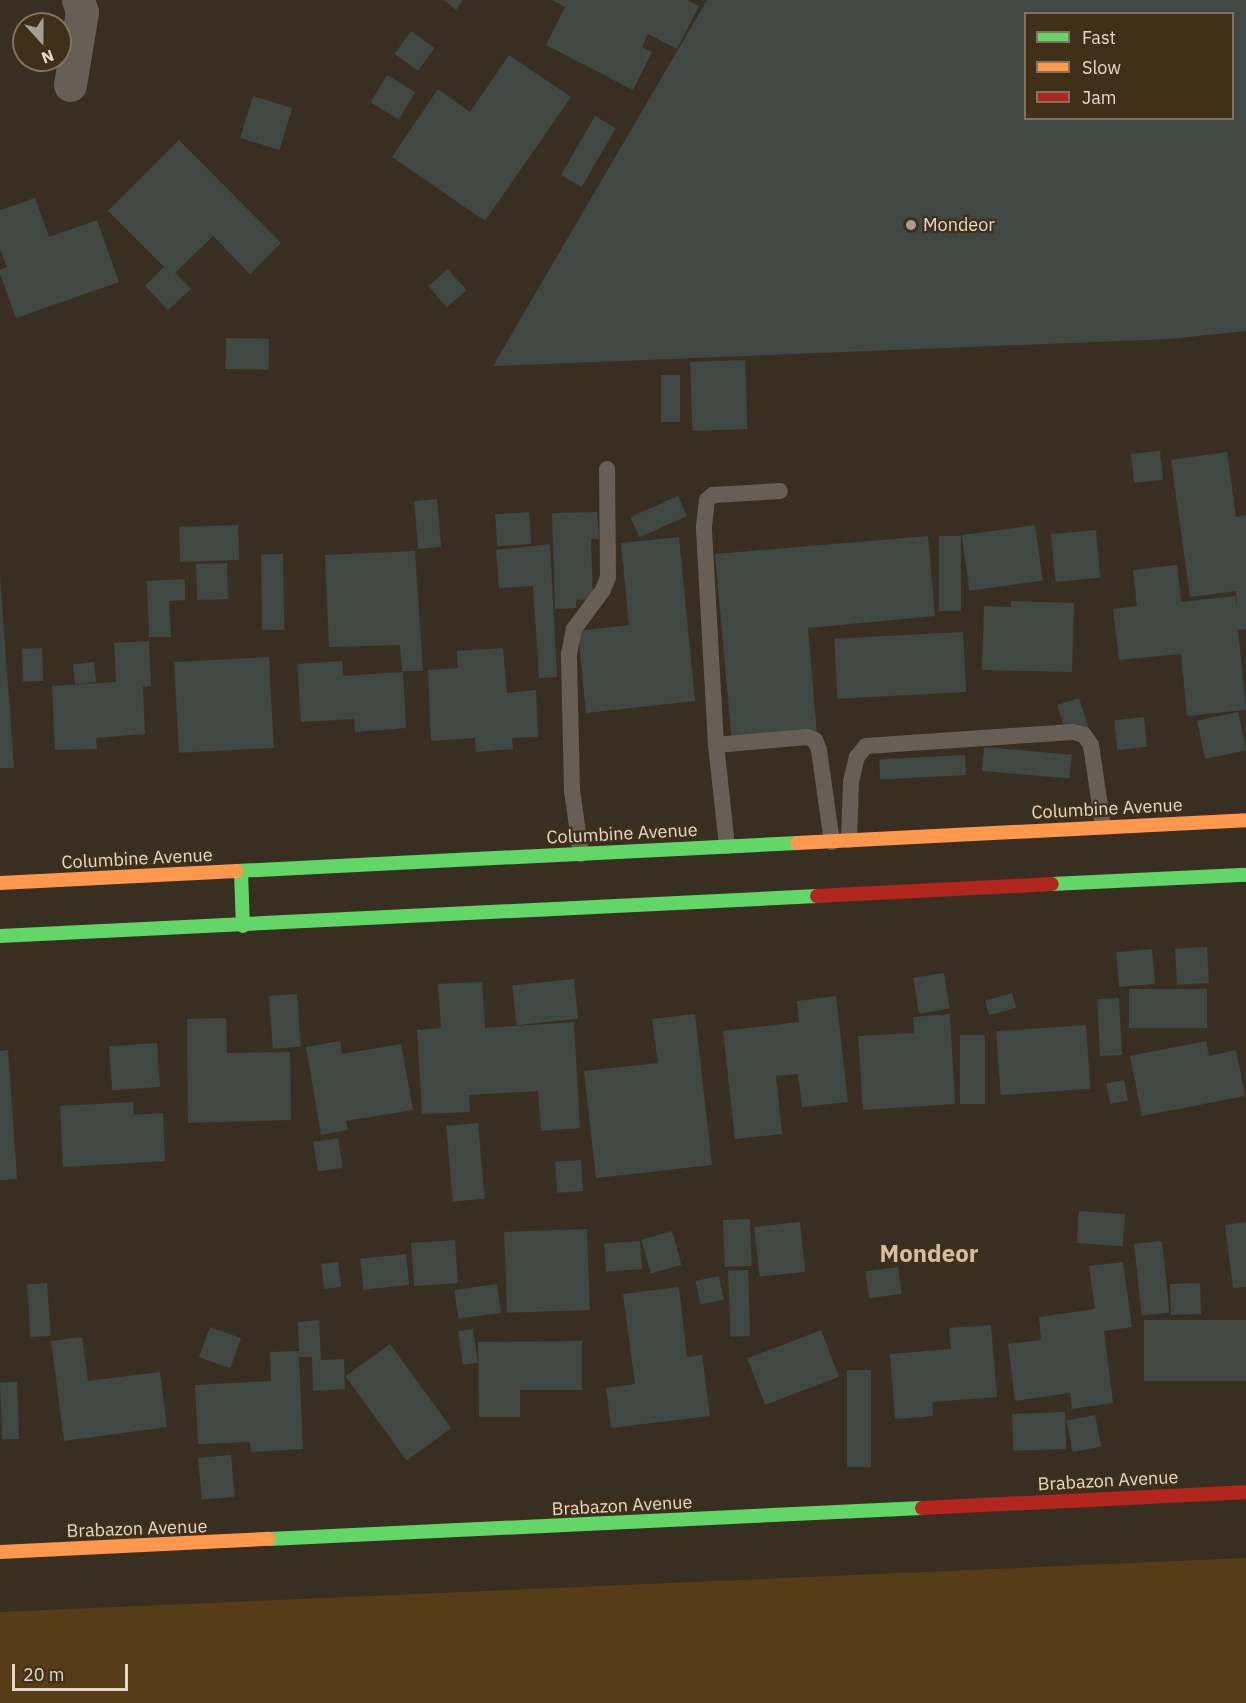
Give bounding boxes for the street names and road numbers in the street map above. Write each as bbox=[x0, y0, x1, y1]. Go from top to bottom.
street label: Columbine Avenue bbox=[1031, 794, 1183, 824]
street label: Columbine Avenue bbox=[546, 819, 698, 849]
street label: Columbine Avenue bbox=[61, 844, 213, 874]
street label: Brabazon Avenue bbox=[1037, 1467, 1179, 1495]
street label: Brabazon Avenue bbox=[551, 1492, 693, 1520]
street label: Brabazon Avenue bbox=[66, 1516, 208, 1542]

